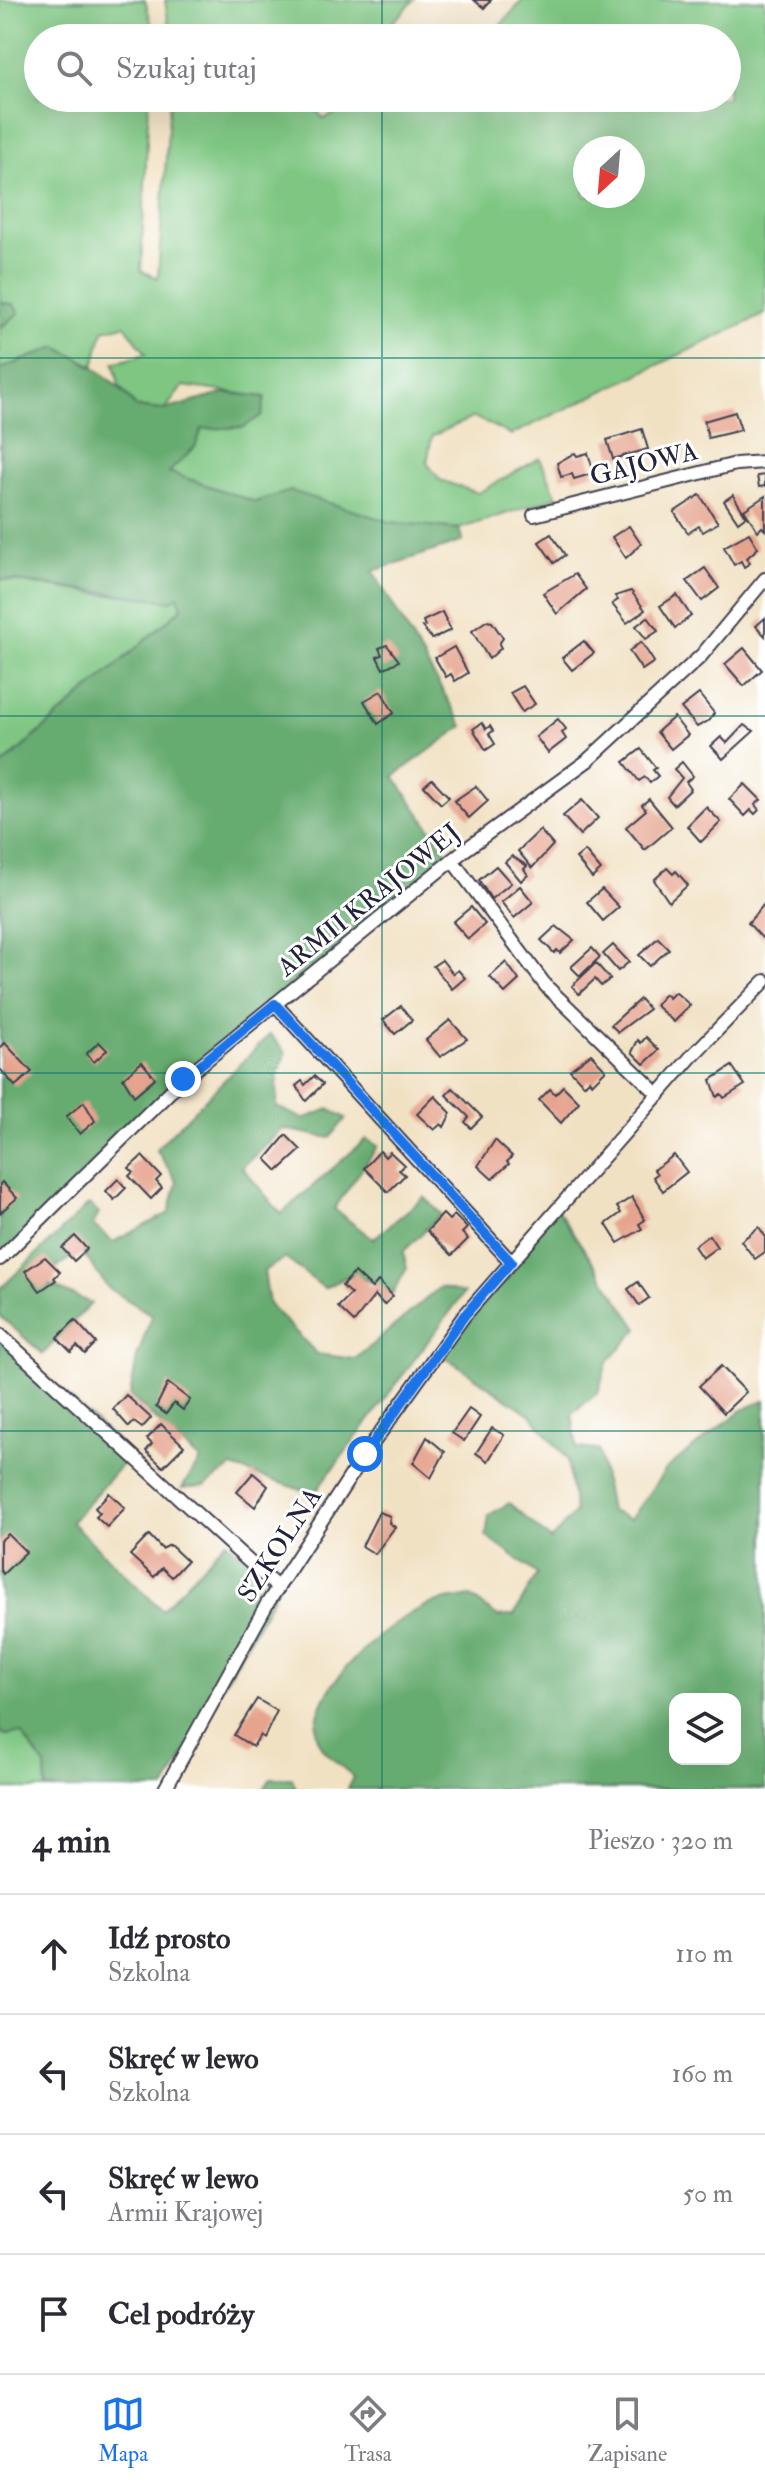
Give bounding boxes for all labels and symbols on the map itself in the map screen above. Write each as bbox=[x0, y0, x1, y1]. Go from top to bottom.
north arrow bbox=[573, 136, 645, 208]
street label: GAJOWA bbox=[587, 435, 702, 493]
street label: ARMII KRAJOWEJ bbox=[270, 816, 467, 984]
route end bbox=[165, 1061, 201, 1097]
route start bbox=[347, 1436, 383, 1472]
street label: SZKOLNA bbox=[231, 1481, 329, 1608]

